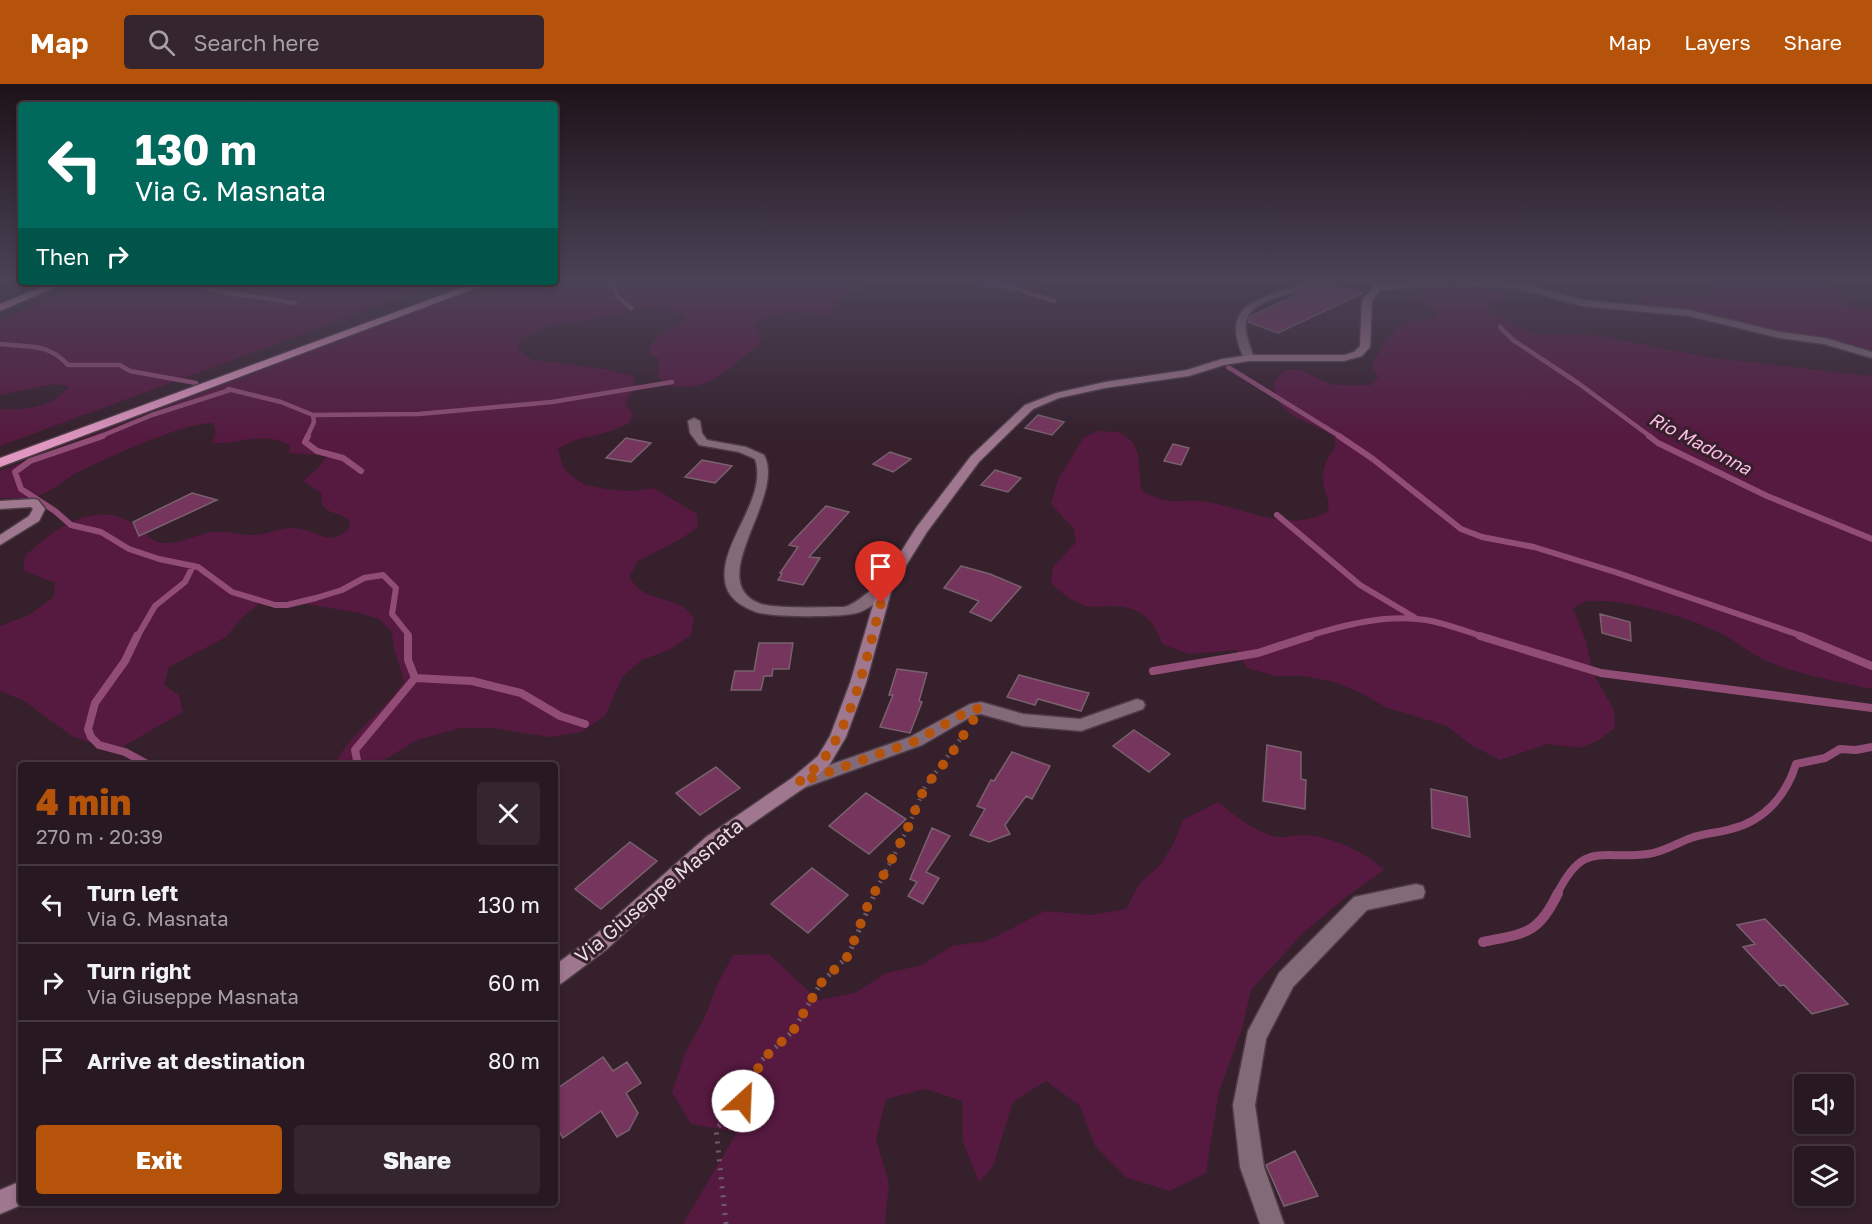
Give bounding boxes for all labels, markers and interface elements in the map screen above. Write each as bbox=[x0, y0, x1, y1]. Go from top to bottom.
search box bbox=[124, 15, 544, 69]
text: Map bbox=[30, 26, 88, 59]
icon: search bbox=[145, 26, 178, 59]
text: Search here bbox=[193, 29, 319, 56]
text: Map bbox=[1608, 29, 1651, 55]
text: Layers bbox=[1684, 29, 1751, 55]
text: Share bbox=[1784, 29, 1842, 55]
text: 130 m bbox=[135, 124, 257, 174]
icon: left bbox=[36, 126, 114, 204]
text: Via G. Masnata bbox=[135, 175, 326, 207]
icon: right bbox=[101, 240, 134, 273]
text: Then bbox=[36, 243, 89, 270]
water label: Rio Madonna bbox=[1646, 407, 1756, 480]
pin bbox=[855, 541, 906, 603]
icon: arrive bbox=[864, 550, 897, 583]
text: 4 min bbox=[36, 780, 131, 823]
button: close bbox=[477, 782, 540, 845]
street label: Via Giuseppe Masnata bbox=[570, 813, 747, 968]
text: 270 m · 20:39 bbox=[36, 824, 163, 848]
text: Turn left bbox=[87, 879, 178, 906]
icon: left bbox=[36, 888, 69, 921]
text: 130 m bbox=[478, 891, 540, 918]
text: Via G. Masnata bbox=[87, 906, 229, 930]
text: Turn right bbox=[87, 957, 191, 984]
icon: right bbox=[36, 966, 69, 999]
text: 60 m bbox=[488, 969, 540, 996]
text: Via Giuseppe Masnata bbox=[87, 984, 299, 1008]
icon: arrive bbox=[36, 1044, 69, 1077]
text: Arrive at destination bbox=[87, 1047, 305, 1074]
text: 80 m bbox=[488, 1047, 540, 1074]
position arrow bbox=[711, 1069, 775, 1133]
map controls bbox=[1794, 1074, 1854, 1206]
button: sound bbox=[1794, 1074, 1854, 1134]
button: Exit bbox=[36, 1125, 282, 1194]
button: Share bbox=[294, 1125, 540, 1194]
button: layers bbox=[1794, 1146, 1854, 1206]

